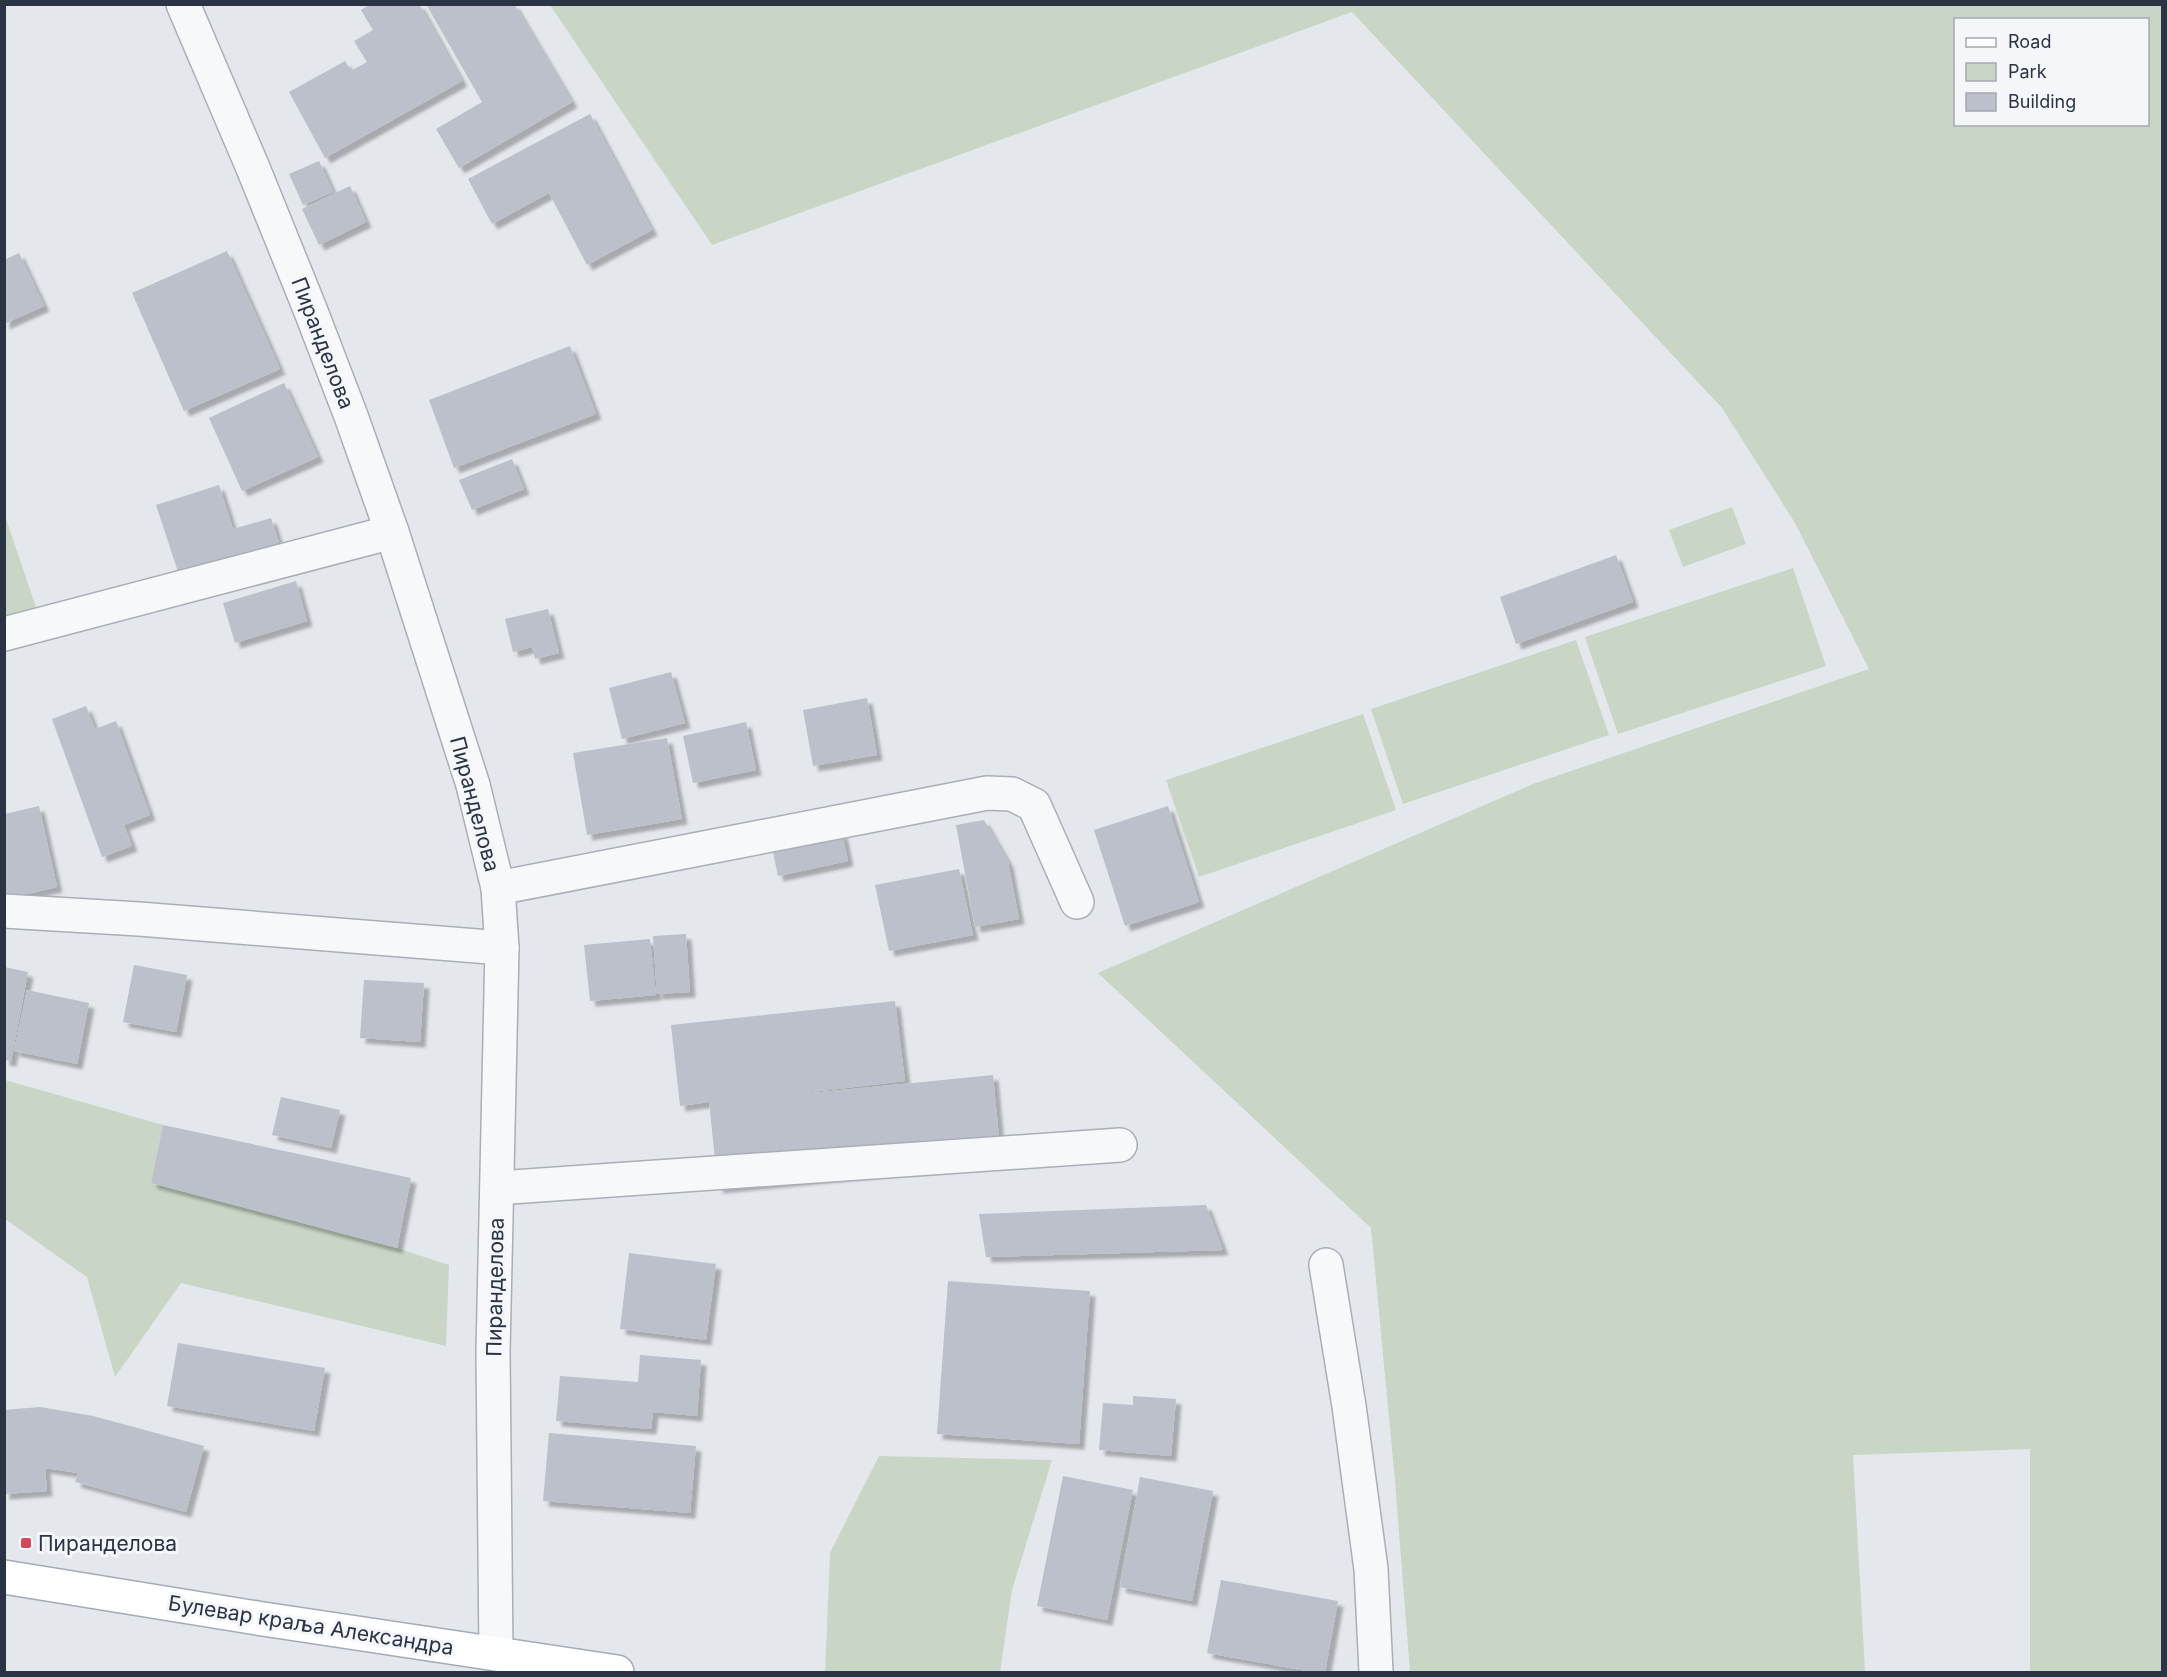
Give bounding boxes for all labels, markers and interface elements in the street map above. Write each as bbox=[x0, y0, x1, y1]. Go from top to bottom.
legend bbox=[1954, 18, 2149, 126]
text: Road bbox=[2008, 31, 2051, 52]
text: Park bbox=[2008, 61, 2047, 82]
text: Building bbox=[2008, 91, 2076, 112]
street label: Пиранделова bbox=[286, 274, 360, 412]
street label: Пиранделова bbox=[445, 734, 505, 874]
street label: Пиранделова bbox=[481, 1217, 509, 1357]
place label: Пиранделова bbox=[38, 1531, 177, 1556]
marker: Пиранделова bbox=[19, 1536, 33, 1550]
street label: Булевар краља Александра bbox=[166, 1590, 456, 1660]

